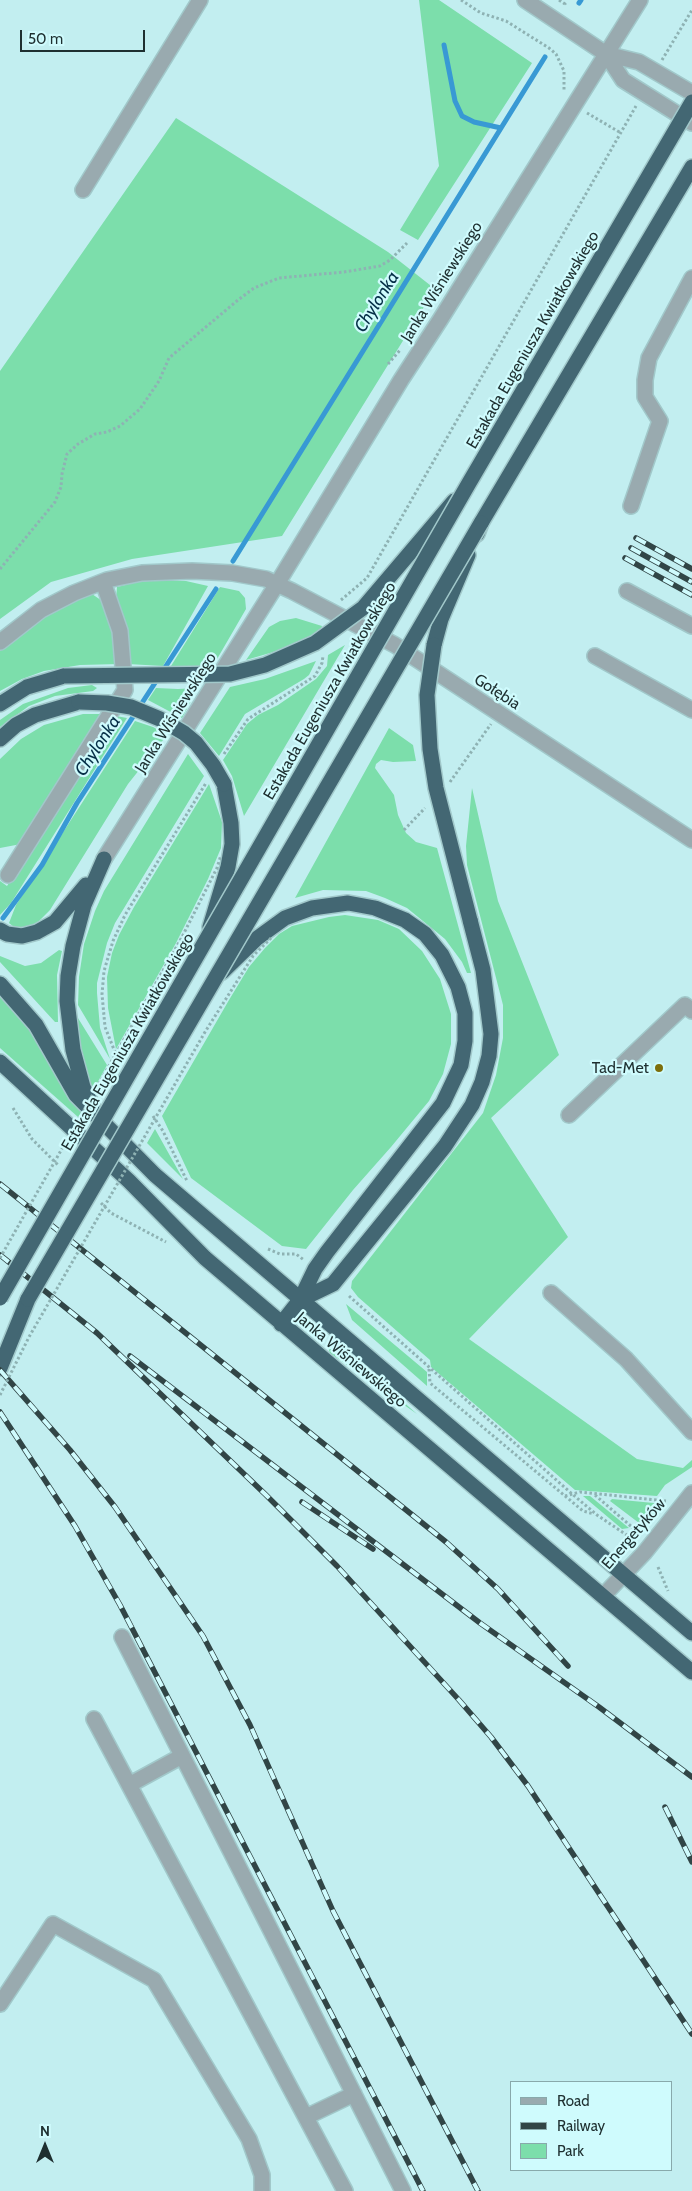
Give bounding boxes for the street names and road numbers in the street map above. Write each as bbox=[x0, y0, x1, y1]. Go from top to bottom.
street label: Janka Wiśniewskiego bbox=[397, 218, 487, 346]
street label: Estakada Eugeniusza Kwiatkowskiego bbox=[463, 228, 603, 452]
street label: Estakada Eugeniusza Kwiatkowskiego bbox=[260, 579, 400, 803]
street label: Janka Wiśniewskiego bbox=[131, 649, 221, 777]
street label: Gołębia bbox=[470, 670, 524, 714]
street label: Estakada Eugeniusza Kwiatkowskiego bbox=[58, 930, 198, 1154]
street label: Janka Wiśniewskiego bbox=[292, 1308, 410, 1412]
street label: Energetyków bbox=[598, 1495, 670, 1573]

